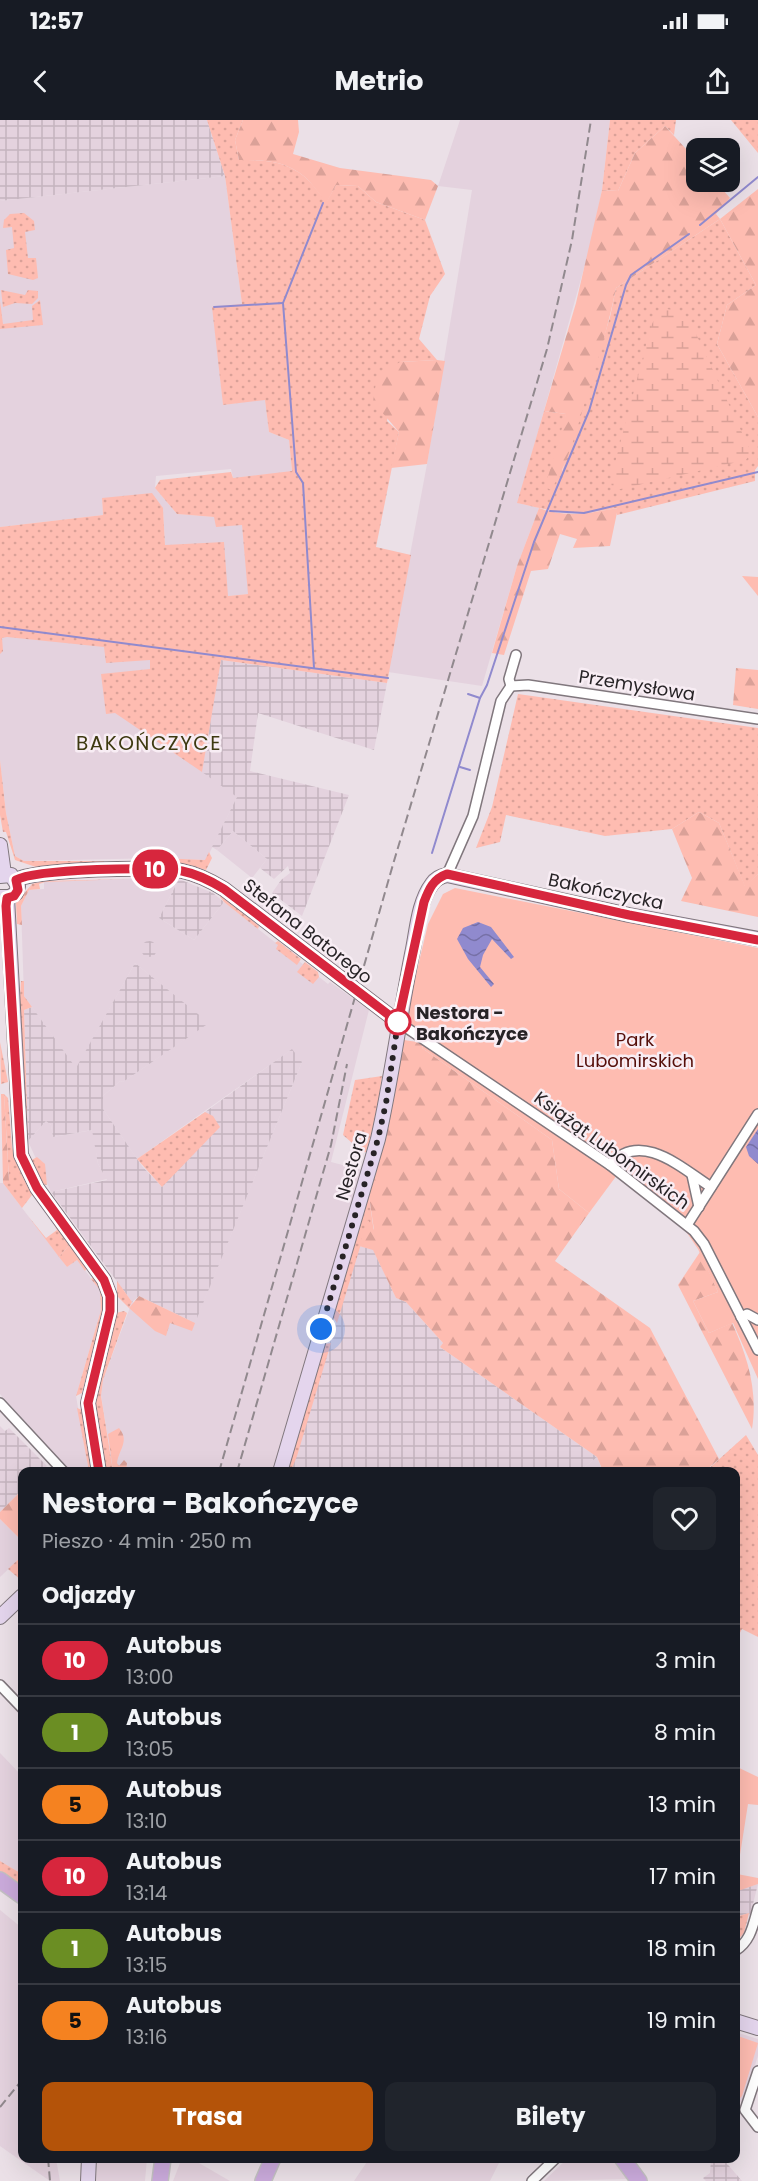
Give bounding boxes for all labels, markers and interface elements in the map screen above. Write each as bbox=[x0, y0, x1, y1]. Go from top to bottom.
text: 12:57 bbox=[30, 6, 83, 37]
text: Metrio bbox=[334, 62, 424, 99]
icon: back bbox=[24, 65, 57, 98]
icon: share bbox=[701, 65, 734, 98]
map controls bbox=[686, 138, 740, 192]
button: layers bbox=[686, 138, 740, 192]
street label: Przemysłowa bbox=[577, 663, 697, 707]
district label: BAKOŃCZYCE bbox=[76, 729, 222, 757]
line badge: 10 bbox=[128, 850, 182, 888]
text: 10 bbox=[144, 855, 166, 884]
street label: Bakończycka bbox=[546, 867, 666, 915]
street label: Stefana Batorego bbox=[238, 873, 378, 989]
place label: Nestora - Bakończyce bbox=[416, 1000, 528, 1046]
marker: Nestora - Bakończyce bbox=[385, 1009, 411, 1035]
park label: Park Lubomirskich bbox=[576, 1027, 694, 1073]
street label: Książąt Lubomirskich bbox=[529, 1085, 695, 1215]
street label: Nestora bbox=[329, 1129, 373, 1203]
your location bbox=[306, 1314, 336, 1344]
text: Nestora - Bakończyce bbox=[42, 1484, 358, 1523]
button: heart bbox=[653, 1487, 716, 1550]
text: Pieszo · 4 min · 250 m bbox=[42, 1527, 252, 1555]
text: Odjazdy bbox=[42, 1580, 135, 1611]
text: Autobus bbox=[126, 1630, 222, 1661]
text: 3 min bbox=[655, 1645, 716, 1676]
text: 10 bbox=[64, 1646, 86, 1675]
text: 13:00 bbox=[126, 1663, 174, 1691]
text: Autobus bbox=[126, 1702, 222, 1733]
text: 8 min bbox=[654, 1717, 716, 1748]
text: 1 bbox=[71, 1718, 79, 1747]
text: 13:05 bbox=[126, 1735, 174, 1763]
text: Autobus bbox=[126, 1774, 222, 1805]
text: 13 min bbox=[648, 1789, 716, 1820]
text: 5 bbox=[68, 1790, 82, 1819]
text: 13:10 bbox=[126, 1807, 167, 1835]
text: Autobus bbox=[126, 1846, 222, 1877]
text: 17 min bbox=[649, 1861, 716, 1892]
text: 10 bbox=[64, 1862, 86, 1891]
text: 13:14 bbox=[126, 1879, 167, 1907]
text: Autobus bbox=[126, 1918, 222, 1949]
text: 18 min bbox=[647, 1933, 716, 1964]
text: 1 bbox=[71, 1934, 79, 1963]
text: 13:15 bbox=[126, 1951, 167, 1979]
text: Autobus bbox=[126, 1990, 222, 2021]
text: 19 min bbox=[647, 2005, 716, 2036]
text: 5 bbox=[68, 2006, 82, 2035]
text: 13:16 bbox=[126, 2023, 168, 2051]
button: Trasa bbox=[42, 2082, 373, 2151]
button: Bilety bbox=[385, 2082, 716, 2151]

